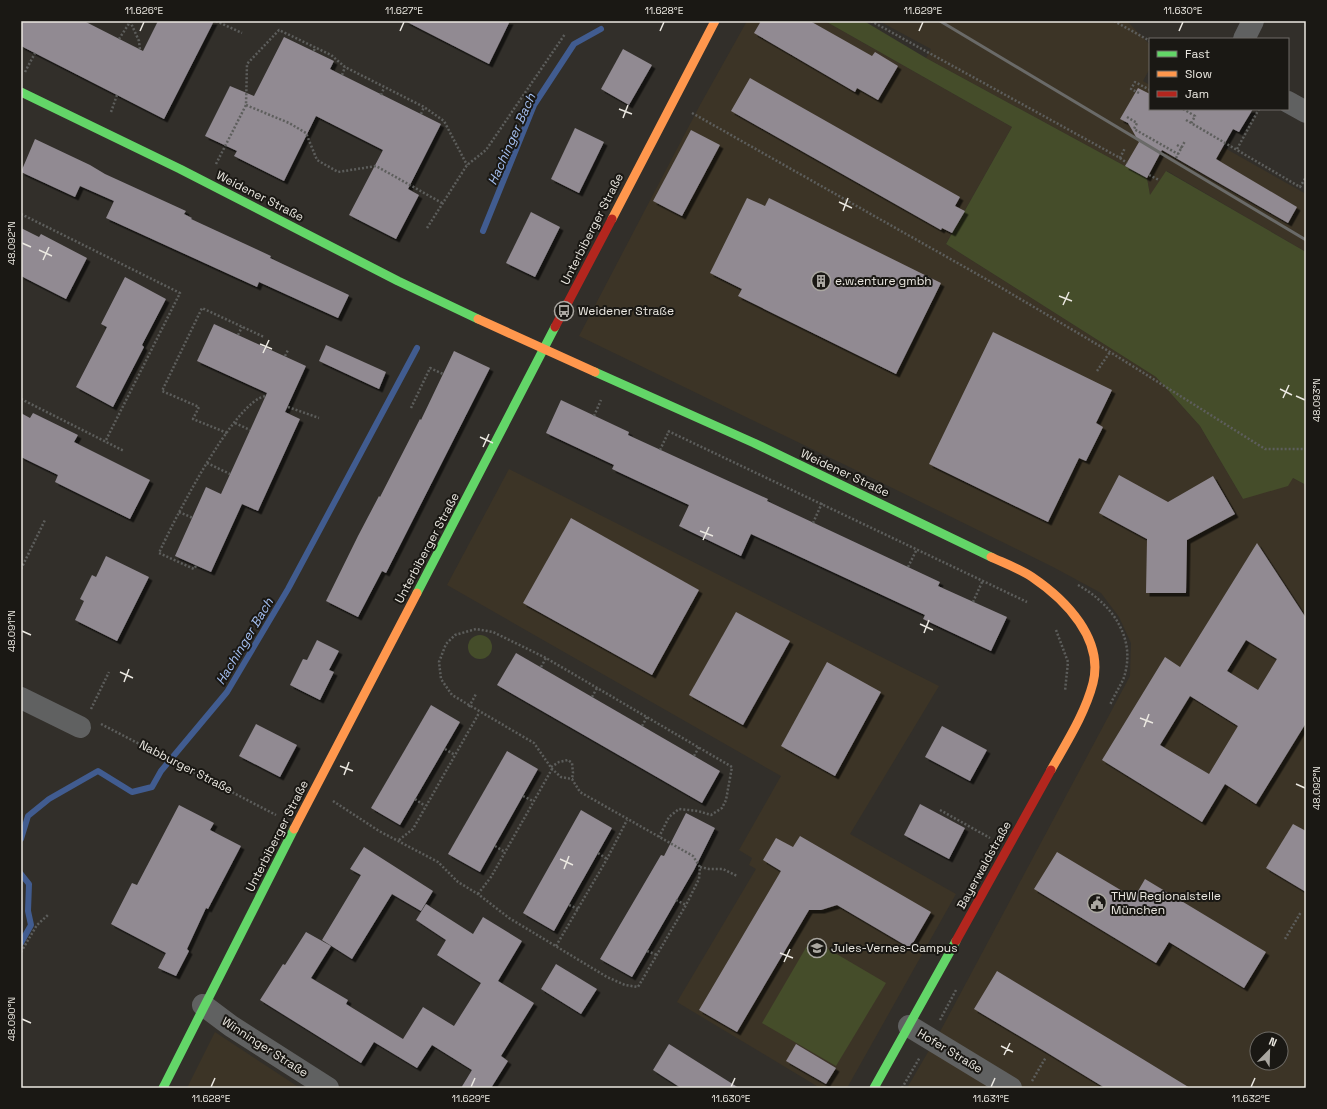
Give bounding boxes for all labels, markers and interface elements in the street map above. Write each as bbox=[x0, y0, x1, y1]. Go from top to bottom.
text: 11.626°E bbox=[125, 4, 164, 17]
text: 11.627°E bbox=[385, 4, 423, 17]
text: 11.628°E bbox=[645, 4, 684, 17]
text: 11.629°E bbox=[904, 4, 943, 17]
text: 11.630°E bbox=[1164, 4, 1203, 17]
legend bbox=[1149, 38, 1289, 110]
text: Fast bbox=[1185, 46, 1210, 62]
text: Slow bbox=[1185, 66, 1212, 82]
text: Jam bbox=[1185, 86, 1209, 102]
water label: Hachinger Bach bbox=[484, 90, 540, 188]
street label: Weidener Straße bbox=[214, 167, 306, 225]
street label: Unterbiberger Straße bbox=[557, 171, 627, 287]
text: 48.092°N bbox=[5, 221, 18, 265]
building icon: e.w.enture gmbh bbox=[810, 270, 832, 292]
place label: e.w.enture gmbh bbox=[835, 273, 932, 289]
bus stop icon: Weidener Straße bbox=[553, 300, 575, 322]
place label: Weidener Straße bbox=[578, 303, 674, 319]
text: 48.093°N bbox=[1310, 378, 1323, 422]
street label: Weidener Straße bbox=[798, 445, 892, 501]
street label: Unterbiberger Straße bbox=[391, 490, 463, 606]
water label: Hachinger Bach bbox=[212, 594, 278, 688]
text: 48.091°N bbox=[5, 610, 18, 652]
street label: Nabburger Straße bbox=[136, 736, 236, 798]
text: 48.092°N bbox=[1310, 766, 1323, 810]
street label: Unterbiberger Straße bbox=[242, 778, 312, 894]
street label: Bayerwaldstraße bbox=[953, 818, 1015, 912]
place label: THW Regionalstelle München bbox=[1111, 888, 1221, 918]
public building icon: THW Regionalstelle München bbox=[1086, 892, 1108, 914]
school or university icon: Jules-Vernes-Campus bbox=[806, 937, 828, 959]
place label: Jules-Vernes-Campus bbox=[831, 940, 958, 956]
text: 48.090°N bbox=[5, 997, 18, 1041]
street label: Winninger Straße bbox=[219, 1013, 311, 1081]
street label: Hofer Straße bbox=[914, 1025, 986, 1077]
north arrow bbox=[1249, 1031, 1289, 1071]
text: N bbox=[1267, 1034, 1279, 1050]
text: 11.628°E bbox=[192, 1092, 231, 1105]
text: 11.629°E bbox=[452, 1092, 491, 1105]
text: 11.630°E bbox=[712, 1092, 751, 1105]
text: 11.631°E bbox=[973, 1092, 1010, 1105]
text: 11.632°E bbox=[1232, 1092, 1271, 1105]

